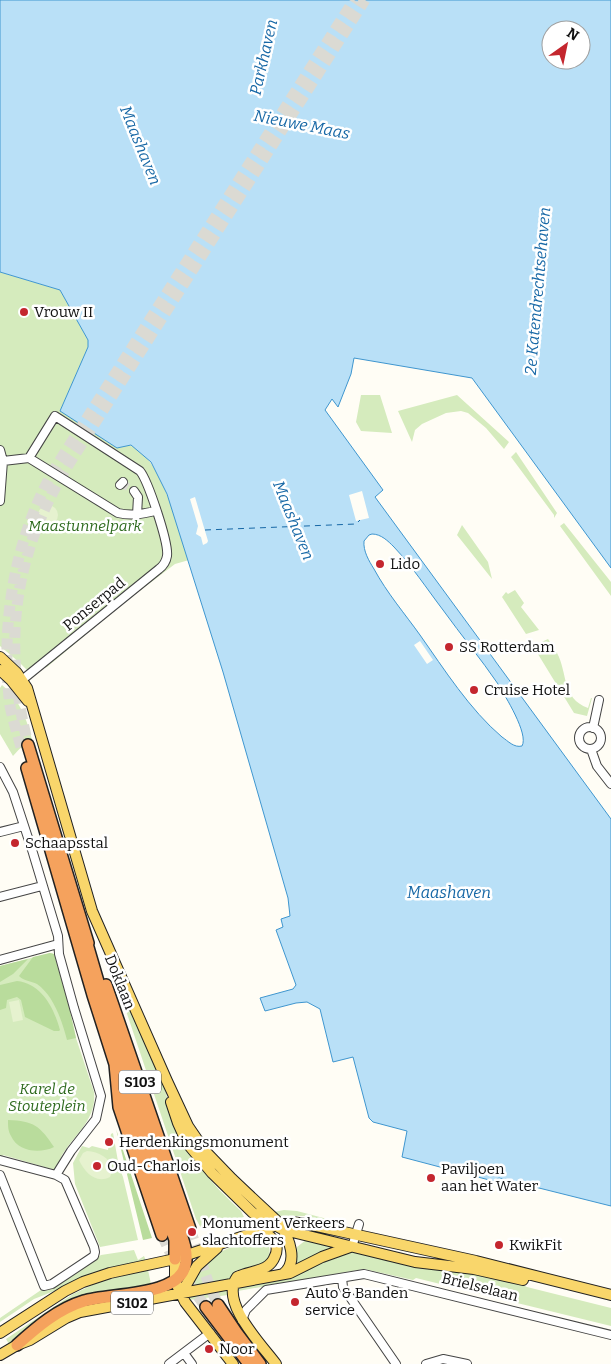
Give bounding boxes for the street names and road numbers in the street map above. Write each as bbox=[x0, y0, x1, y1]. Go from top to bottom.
street label: Ponserpad bbox=[59, 573, 129, 634]
street label: Doklaan bbox=[101, 952, 139, 1013]
road number: S103 bbox=[119, 1070, 161, 1094]
street label: Brielselaan bbox=[440, 1269, 521, 1305]
road number: S102 bbox=[111, 1292, 153, 1315]

